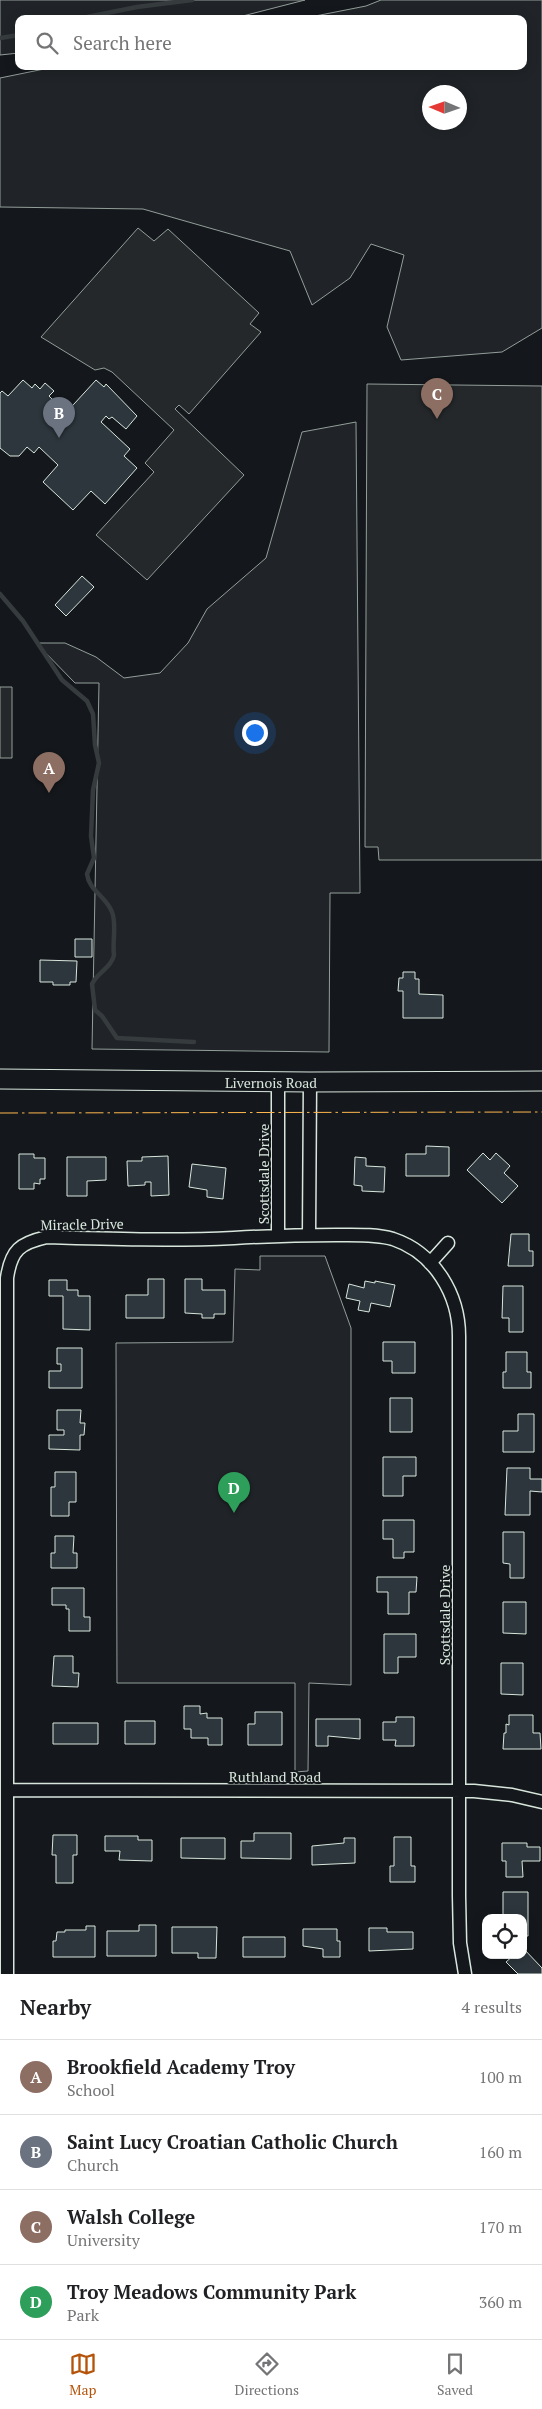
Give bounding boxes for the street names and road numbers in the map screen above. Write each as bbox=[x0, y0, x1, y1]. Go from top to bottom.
street label: Livernois Road bbox=[225, 1073, 317, 1092]
street label: Scottsdale Drive bbox=[254, 1124, 273, 1224]
street label: Miracle Drive bbox=[40, 1214, 124, 1234]
street label: Scottsdale Drive bbox=[435, 1565, 454, 1665]
street label: Ruthland Road bbox=[229, 1767, 321, 1786]

